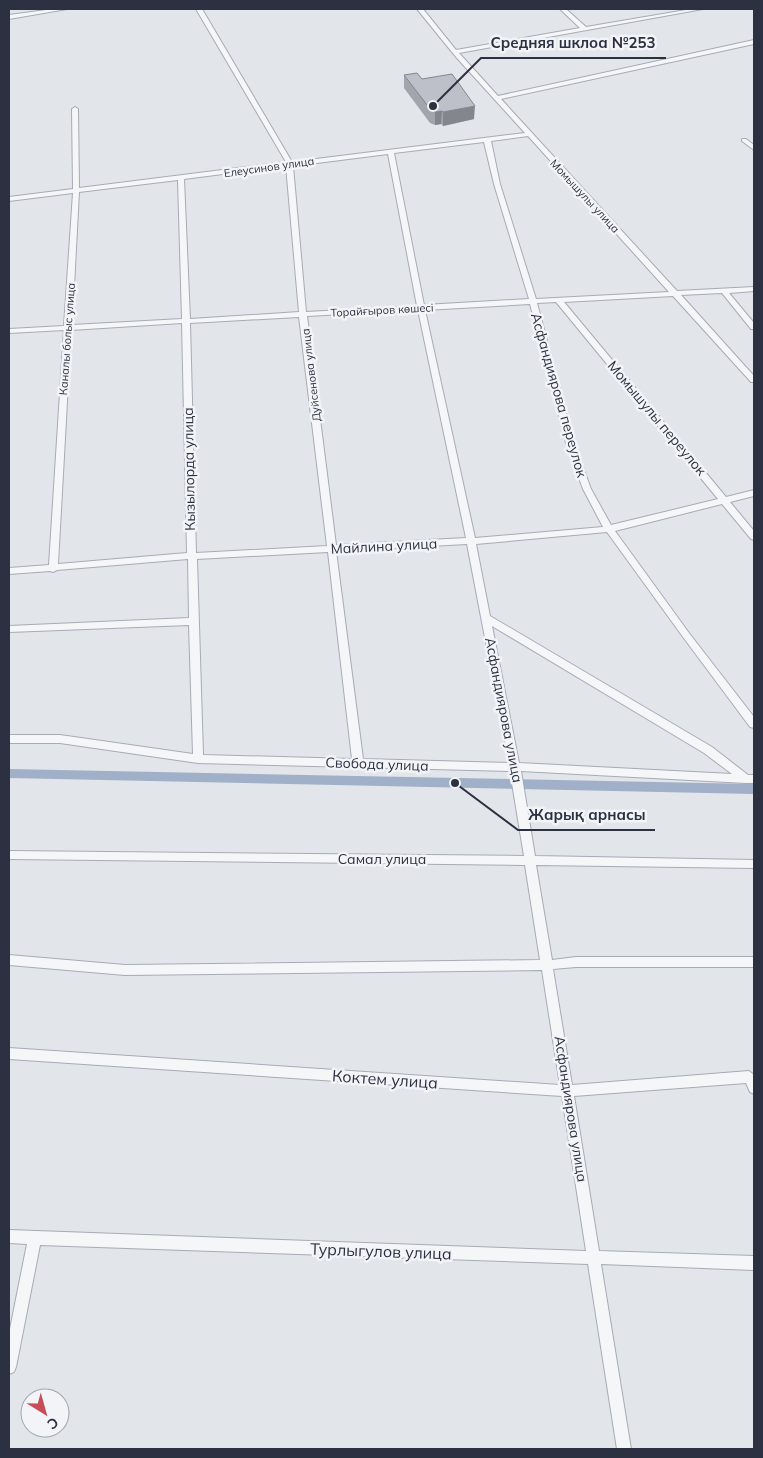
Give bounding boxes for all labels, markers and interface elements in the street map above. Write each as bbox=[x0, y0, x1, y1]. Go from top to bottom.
callout: Средняя шклоа №253 bbox=[481, 28, 666, 58]
text: Средняя шклоа №253 bbox=[490, 33, 656, 52]
street label: Елеусинов улица bbox=[223, 154, 315, 180]
street label: Момышулы улица bbox=[547, 156, 623, 236]
street label: Каналы болыс улица bbox=[56, 282, 78, 396]
street label: Торайғыров көшесі bbox=[330, 300, 434, 320]
street label: Асфандиярова переулок bbox=[527, 311, 591, 480]
street label: Дуйсенова улица bbox=[298, 328, 324, 422]
street label: Момышулы переулок bbox=[604, 357, 711, 479]
street label: Кызылорда улица bbox=[179, 407, 199, 531]
street label: Майлина улица bbox=[330, 534, 438, 558]
street label: Асфандиярова улица bbox=[481, 636, 527, 784]
street label: Свобода улица bbox=[325, 753, 429, 775]
callout: Жарық арнасы bbox=[518, 800, 655, 830]
text: Жарық арнасы bbox=[528, 805, 646, 824]
street label: Самал улица bbox=[338, 850, 426, 868]
street label: Асфандиярова улица bbox=[551, 1035, 591, 1183]
street label: Коктем улица bbox=[331, 1065, 439, 1093]
street label: Турлыгулов улица bbox=[310, 1239, 452, 1263]
north arrow bbox=[20, 1388, 70, 1438]
text: С bbox=[44, 1413, 62, 1433]

